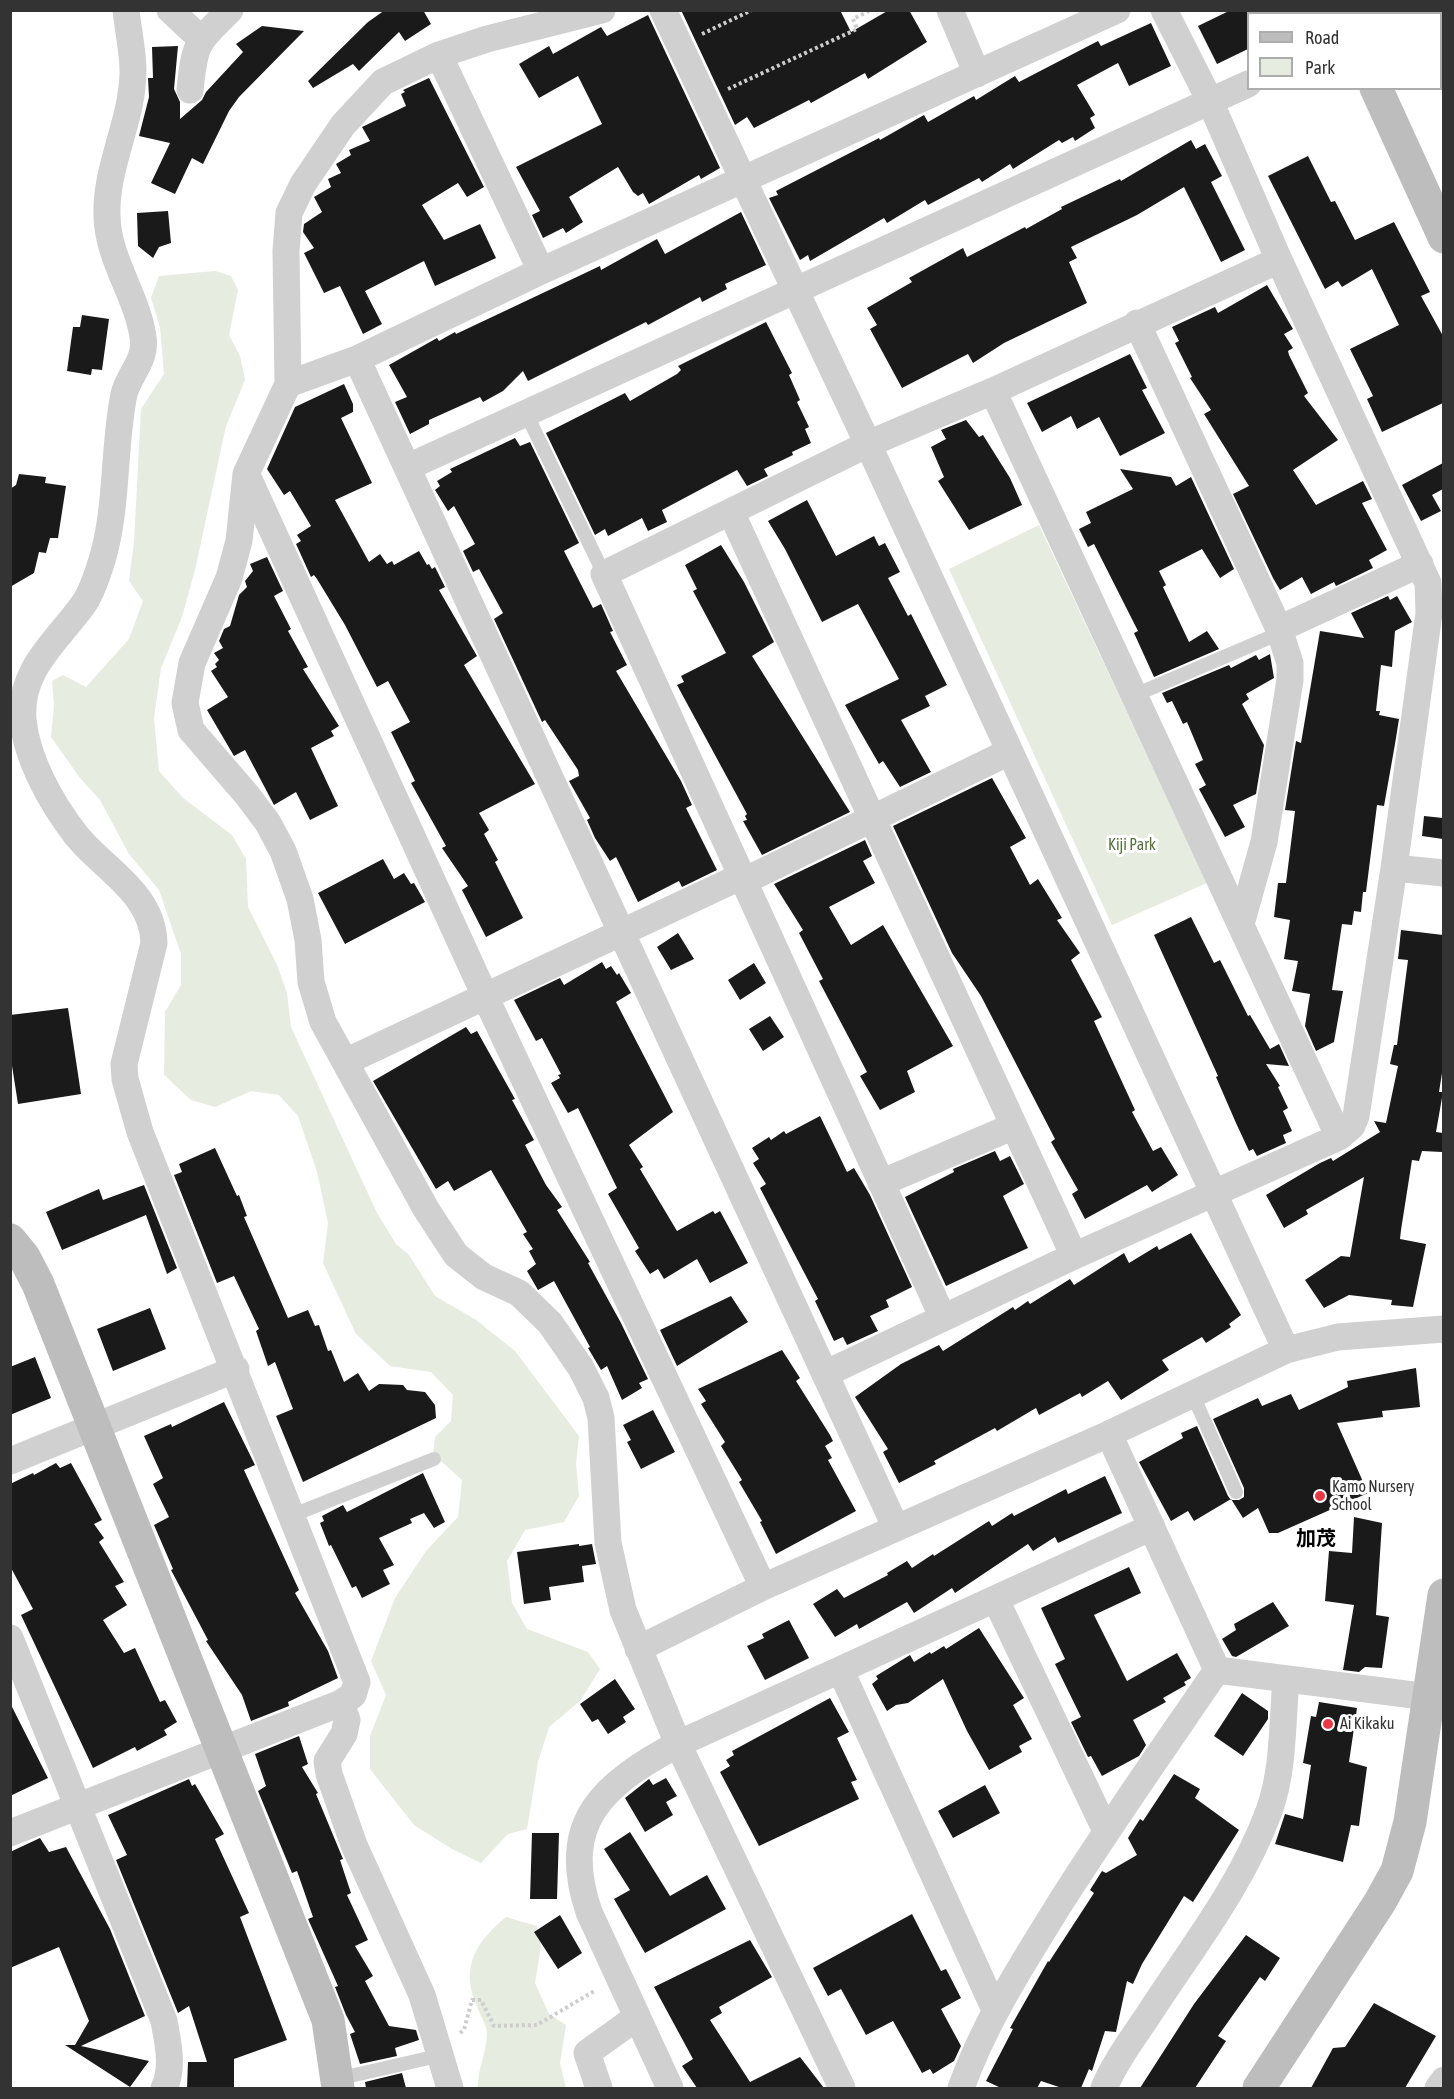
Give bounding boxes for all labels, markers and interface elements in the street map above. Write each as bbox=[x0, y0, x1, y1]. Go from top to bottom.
legend bbox=[1247, 12, 1442, 90]
text: Road bbox=[1305, 27, 1339, 48]
text: Park bbox=[1305, 57, 1335, 78]
park label: Kiji Park bbox=[1108, 835, 1156, 855]
place label: Kamo Nursery School bbox=[1332, 1477, 1414, 1515]
marker: Kamo Nursery School bbox=[1313, 1489, 1327, 1503]
district label: 加茂 bbox=[1296, 1527, 1336, 1551]
place label: Ai Kikaku bbox=[1340, 1714, 1394, 1734]
marker: Ai Kikaku bbox=[1321, 1717, 1335, 1731]

